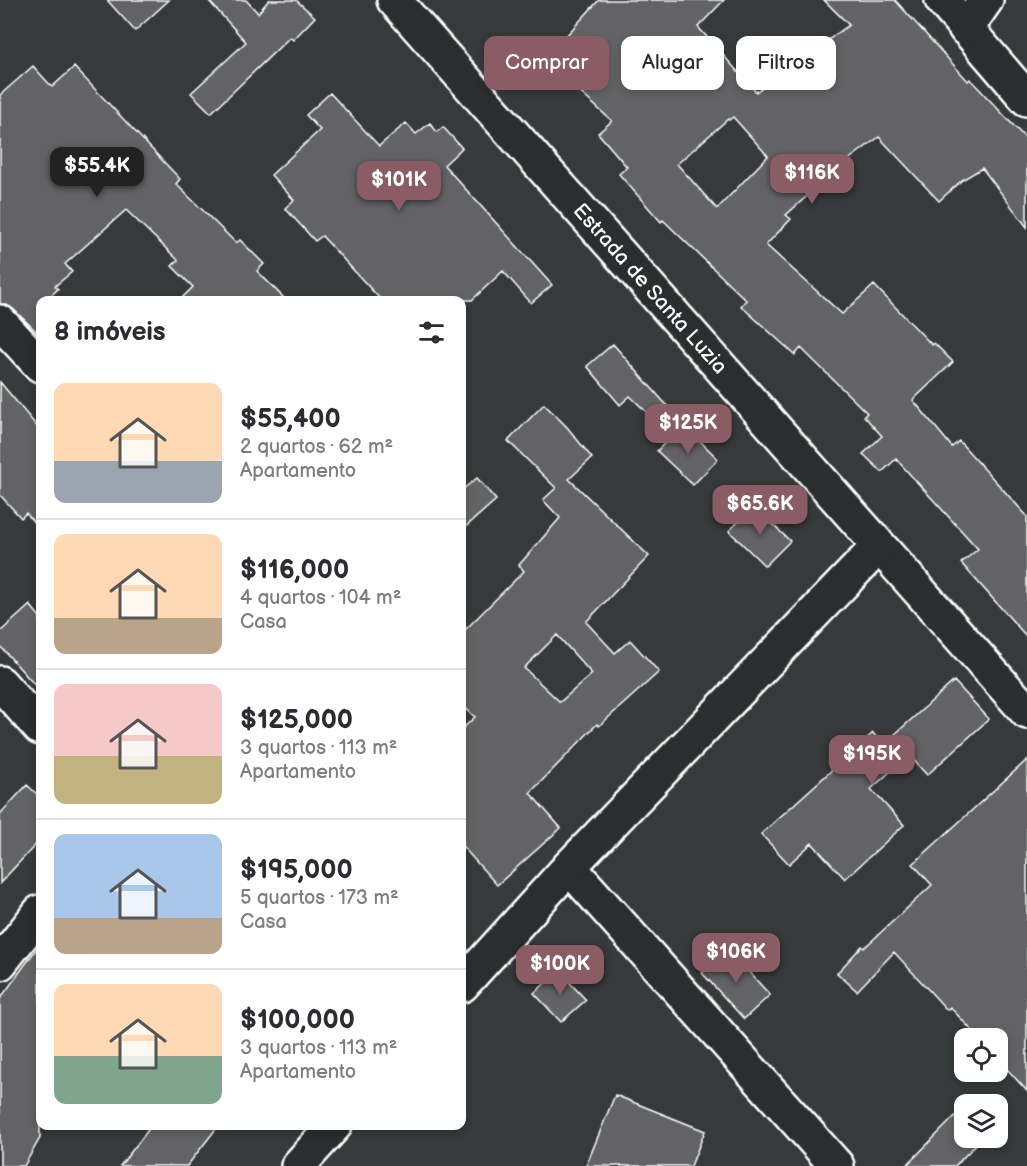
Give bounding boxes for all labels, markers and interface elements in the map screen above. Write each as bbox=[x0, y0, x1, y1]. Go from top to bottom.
chip: Comprar bbox=[484, 36, 609, 90]
chip: Alugar bbox=[621, 36, 724, 90]
chip: Filtros bbox=[736, 36, 836, 90]
pin: $55.4K bbox=[48, 147, 146, 198]
text: $55.4K bbox=[64, 154, 130, 178]
pin: $116K bbox=[770, 154, 854, 205]
pin: $101K bbox=[357, 161, 441, 212]
text: $116K bbox=[784, 161, 840, 185]
text: $101K bbox=[371, 168, 427, 192]
street label: Estrada de Santa Luzia bbox=[568, 198, 733, 379]
icon: filters bbox=[415, 316, 448, 349]
text: 8 imóveis bbox=[54, 317, 166, 348]
text: $55,400 bbox=[240, 404, 341, 435]
pin: $125K bbox=[646, 404, 730, 455]
icon: home bbox=[102, 407, 174, 479]
text: $125K bbox=[659, 411, 717, 435]
text: 2 quartos · 62 m² bbox=[240, 435, 393, 459]
text: Apartamento bbox=[240, 459, 356, 483]
pin: $65.6K bbox=[711, 485, 809, 536]
text: $65.6K bbox=[727, 492, 793, 516]
text: $116,000 bbox=[240, 555, 349, 586]
icon: home bbox=[102, 558, 174, 630]
text: 4 quartos · 104 m² bbox=[240, 586, 401, 610]
text: Casa bbox=[240, 610, 287, 634]
text: $125,000 bbox=[240, 705, 353, 736]
icon: home bbox=[102, 708, 174, 780]
pin: $195K bbox=[830, 735, 914, 786]
text: 3 quartos · 113 m² bbox=[240, 736, 397, 760]
text: $195K bbox=[843, 742, 901, 766]
text: Apartamento bbox=[240, 760, 356, 784]
text: $195,000 bbox=[240, 855, 353, 886]
icon: home bbox=[102, 858, 174, 930]
text: 5 quartos · 173 m² bbox=[240, 886, 399, 910]
text: Casa bbox=[240, 910, 287, 934]
pin: $106K bbox=[694, 933, 778, 984]
text: $106K bbox=[706, 940, 766, 964]
pin: $100K bbox=[518, 945, 602, 996]
text: $100K bbox=[530, 952, 590, 976]
text: $100,000 bbox=[240, 1005, 355, 1036]
icon: home bbox=[102, 1008, 174, 1080]
map controls bbox=[954, 1028, 1008, 1148]
button: locate bbox=[954, 1028, 1008, 1082]
text: 3 quartos · 113 m² bbox=[240, 1036, 397, 1060]
text: Apartamento bbox=[240, 1060, 356, 1084]
button: layers bbox=[954, 1094, 1008, 1148]

